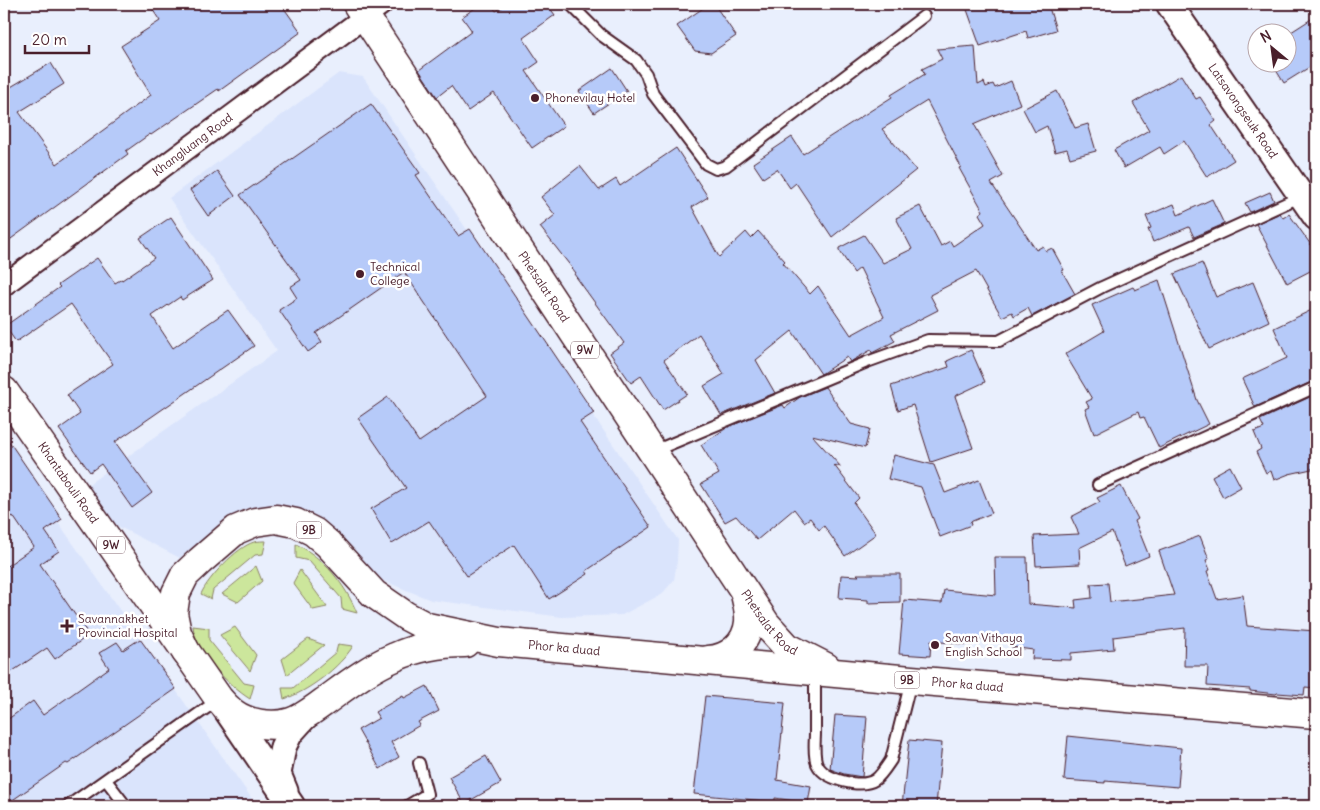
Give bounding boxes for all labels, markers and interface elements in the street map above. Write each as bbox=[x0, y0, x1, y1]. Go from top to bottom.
scale bar bbox=[25, 22, 89, 54]
north arrow bbox=[1248, 22, 1298, 72]
text: N bbox=[1257, 26, 1274, 47]
text: 20 m bbox=[32, 30, 67, 49]
street label: Latsavongseuk Road bbox=[1205, 60, 1281, 161]
place label: Phonevilay Hotel bbox=[545, 90, 635, 105]
marker: Phonevilay Hotel bbox=[529, 92, 541, 104]
street label: Khangluang Road bbox=[149, 110, 235, 179]
street label: Phetsalat Road bbox=[515, 248, 573, 325]
place label: Technical College bbox=[370, 259, 420, 288]
marker: Technical College bbox=[354, 268, 366, 280]
road number: 9W bbox=[571, 342, 599, 358]
street label: Khantabouli Road bbox=[35, 439, 102, 526]
road number: 9B bbox=[296, 522, 322, 538]
road number: 9W bbox=[97, 536, 125, 554]
street label: Phetsalat Road bbox=[738, 587, 800, 658]
place label: Savannakhet Provincial Hospital bbox=[78, 611, 177, 640]
marker: Savannakhet Provincial Hospital bbox=[60, 619, 74, 633]
place label: Savan Vithaya English School bbox=[945, 630, 1023, 659]
street label: Phor ka duad bbox=[527, 637, 601, 658]
marker: Savan Vithaya English School bbox=[929, 639, 941, 651]
road number: 9B bbox=[894, 672, 920, 688]
street label: Phor ka duad bbox=[931, 674, 1004, 695]

